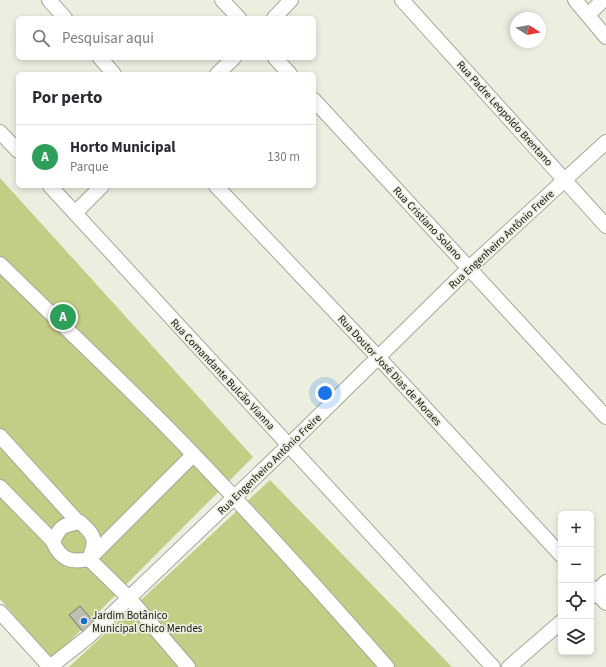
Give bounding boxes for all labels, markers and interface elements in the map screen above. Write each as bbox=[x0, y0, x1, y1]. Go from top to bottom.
north arrow bbox=[510, 12, 546, 48]
search box bbox=[16, 16, 316, 60]
icon: search bbox=[30, 27, 52, 49]
text: Pesquisar aqui bbox=[62, 28, 154, 49]
street label: Rua Padre Leopoldo Brentano bbox=[453, 57, 556, 169]
text: Por perto bbox=[32, 86, 102, 110]
text: Horto Municipal bbox=[70, 137, 176, 158]
text: A bbox=[41, 148, 49, 166]
text: 130 m bbox=[267, 148, 300, 166]
text: Parque bbox=[70, 158, 108, 176]
street label: Rua Cristiano Solano bbox=[390, 183, 466, 263]
street label: Rua Engenheiro Antônio Freire bbox=[445, 186, 558, 292]
pin: A bbox=[50, 302, 76, 332]
street label: Rua Doutor José Dias de Moraes bbox=[334, 312, 445, 429]
street label: Rua Comandante Bulcão Vianna bbox=[167, 315, 278, 433]
your location bbox=[315, 383, 335, 403]
street label: Rua Engenheiro Antônio Freire bbox=[214, 410, 325, 518]
map controls bbox=[558, 511, 594, 655]
button: + bbox=[558, 511, 594, 547]
button: − bbox=[558, 547, 594, 583]
button: locate bbox=[558, 583, 594, 619]
place label: Jardim Botânico Municipal Chico Mendes bbox=[92, 608, 203, 636]
marker: Jardim Botânico Municipal Chico Mendes bbox=[79, 616, 89, 626]
button: layers bbox=[558, 619, 594, 655]

